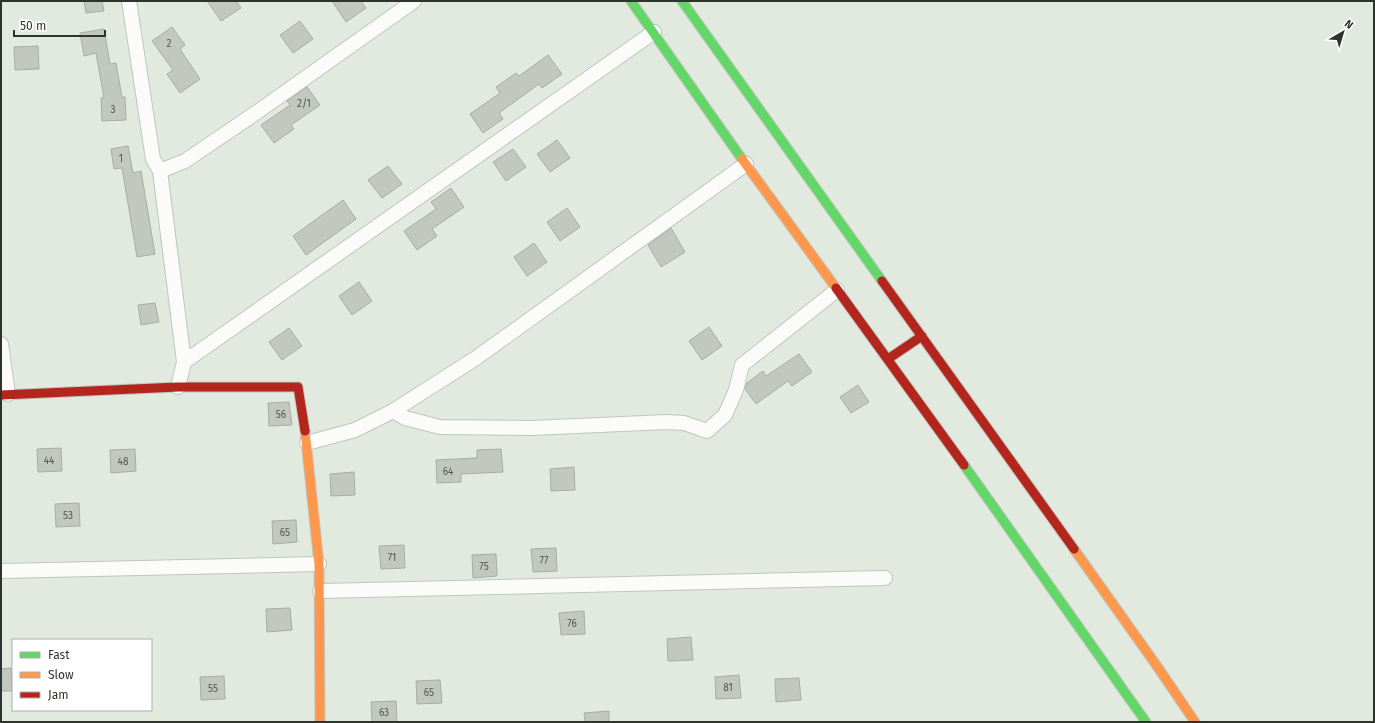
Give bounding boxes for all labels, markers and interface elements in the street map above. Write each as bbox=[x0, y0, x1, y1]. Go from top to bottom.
scale bar bbox=[14, 12, 105, 38]
north arrow bbox=[1323, 12, 1363, 52]
text: N bbox=[1342, 17, 1356, 32]
text: 50 m bbox=[20, 19, 46, 33]
house number: 2 bbox=[167, 38, 172, 50]
house number: 2/1 bbox=[297, 98, 311, 110]
house number: 3 bbox=[111, 104, 116, 116]
house number: 1 bbox=[119, 153, 123, 165]
house number: 56 bbox=[276, 409, 286, 421]
house number: 44 bbox=[44, 455, 55, 467]
house number: 48 bbox=[118, 456, 129, 468]
house number: 64 bbox=[443, 466, 454, 478]
house number: 53 bbox=[63, 510, 73, 522]
house number: 65 bbox=[280, 527, 290, 539]
house number: 71 bbox=[388, 552, 396, 564]
house number: 77 bbox=[540, 555, 549, 567]
house number: 75 bbox=[479, 561, 489, 573]
house number: 76 bbox=[567, 618, 577, 630]
legend bbox=[12, 639, 152, 711]
text: Fast bbox=[48, 648, 70, 662]
text: Slow bbox=[48, 668, 74, 682]
house number: 81 bbox=[723, 682, 733, 694]
house number: 55 bbox=[208, 683, 218, 695]
house number: 65 bbox=[424, 687, 434, 699]
text: Jam bbox=[48, 688, 68, 702]
house number: 63 bbox=[379, 707, 389, 719]

